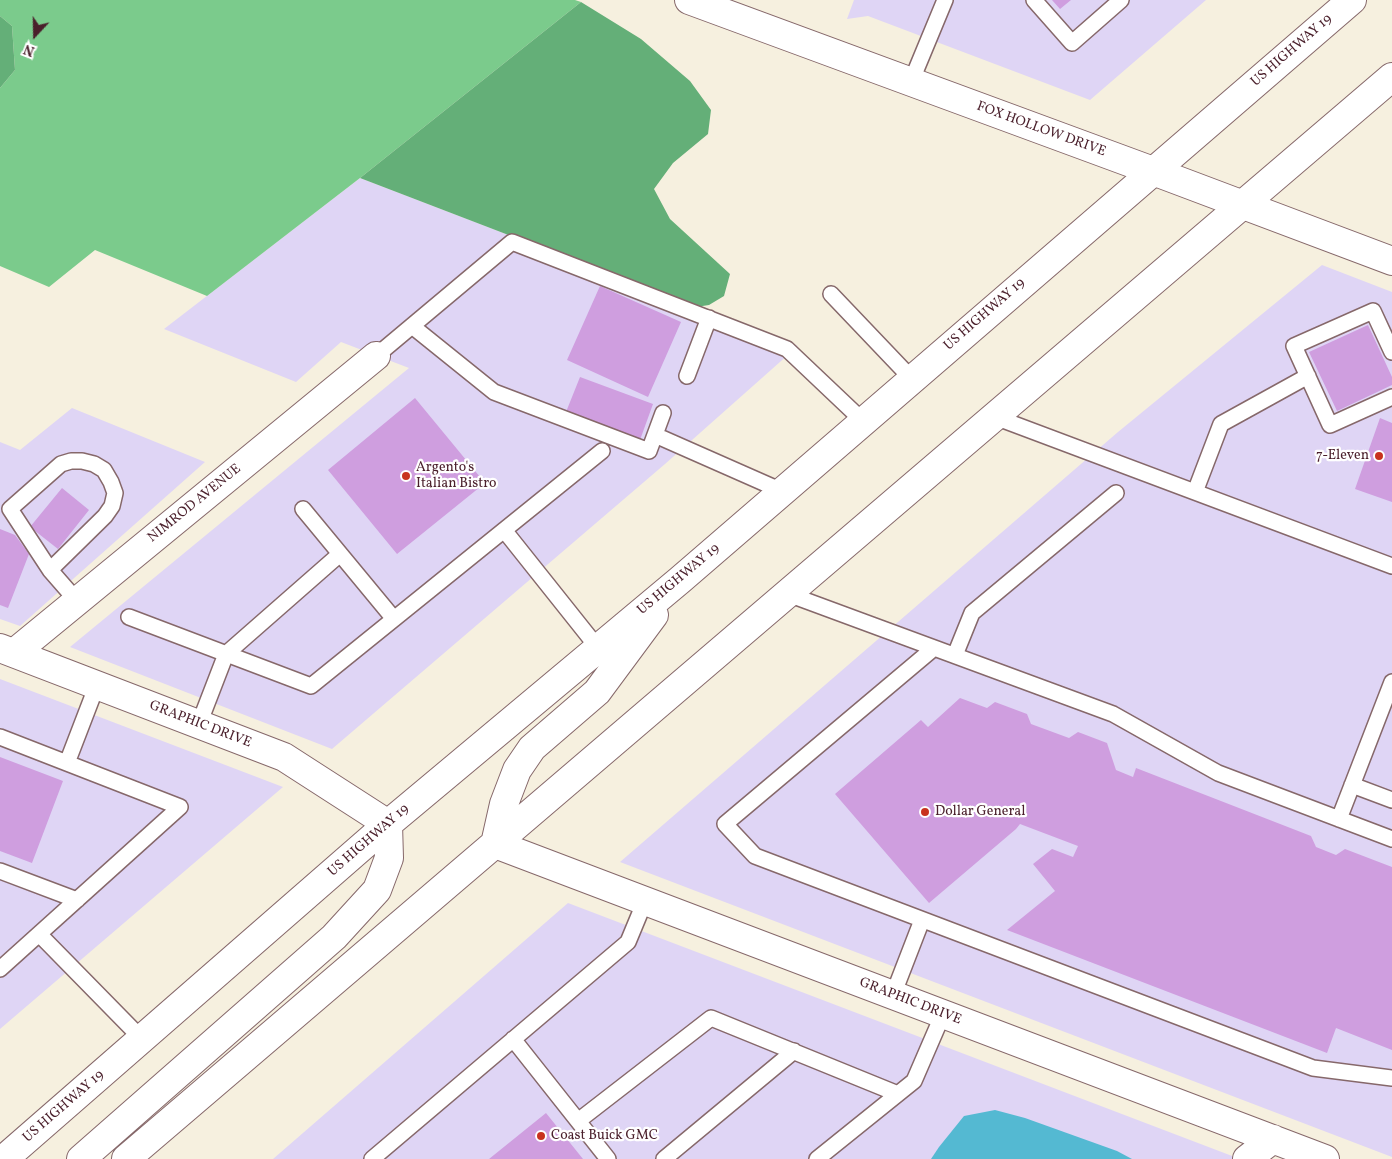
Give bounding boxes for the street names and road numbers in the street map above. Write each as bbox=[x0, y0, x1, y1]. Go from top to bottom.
street label: US HIGHWAY 19 bbox=[1248, 11, 1336, 91]
street label: FOX HOLLOW DRIVE bbox=[974, 99, 1108, 161]
street label: US HIGHWAY 19 bbox=[941, 275, 1029, 355]
street label: NIMROD AVENUE bbox=[145, 461, 245, 547]
street label: US HIGHWAY 19 bbox=[635, 541, 723, 619]
street label: GRAPHIC DRIVE bbox=[147, 698, 253, 752]
street label: US HIGHWAY 19 bbox=[325, 801, 413, 881]
street label: GRAPHIC DRIVE bbox=[857, 975, 963, 1029]
street label: US HIGHWAY 19 bbox=[20, 1067, 108, 1147]

